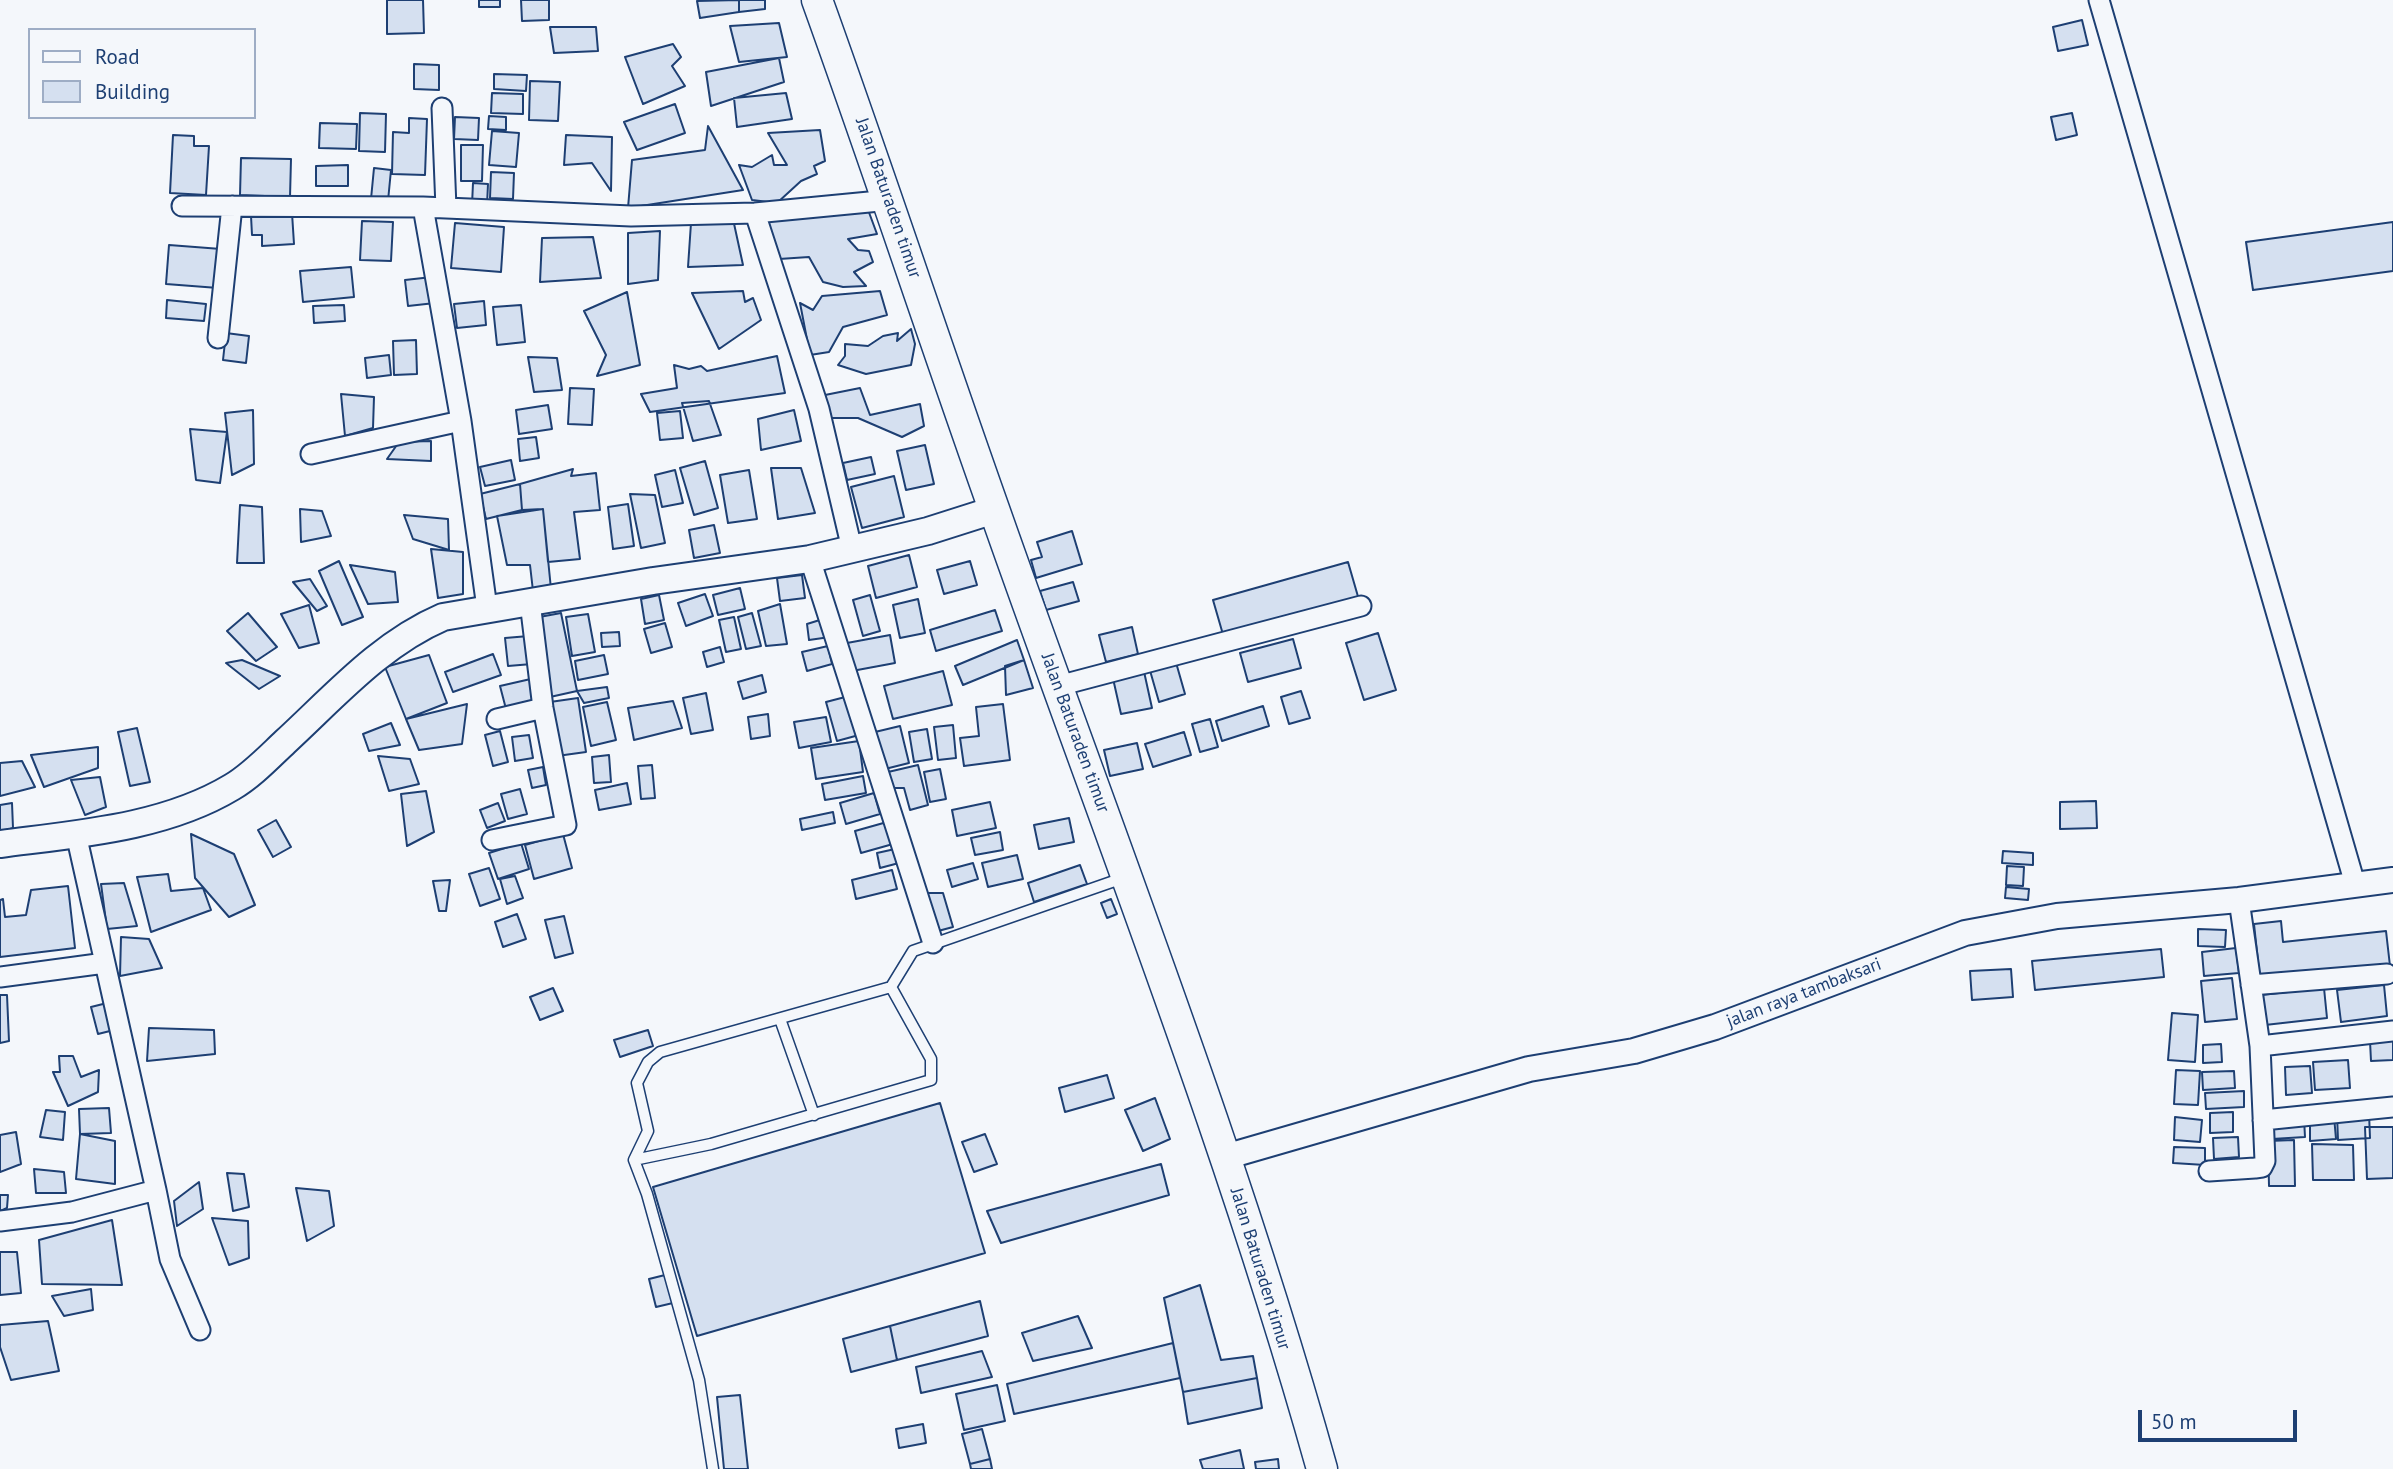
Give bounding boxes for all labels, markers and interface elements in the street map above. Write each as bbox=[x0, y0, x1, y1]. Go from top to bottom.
legend bbox=[28, 28, 256, 119]
text: Road bbox=[95, 43, 139, 70]
text: Building bbox=[95, 78, 170, 105]
street label: Jalan Baturaden timur bbox=[850, 115, 926, 281]
street label: Jalan Baturaden timur bbox=[1036, 650, 1114, 816]
street label: jalan raya tambaksari bbox=[1724, 954, 1884, 1032]
street label: Jalan Baturaden timur bbox=[1225, 1185, 1295, 1353]
scale bar bbox=[2141, 1396, 2300, 1440]
text: 50 m bbox=[2151, 1408, 2197, 1435]

